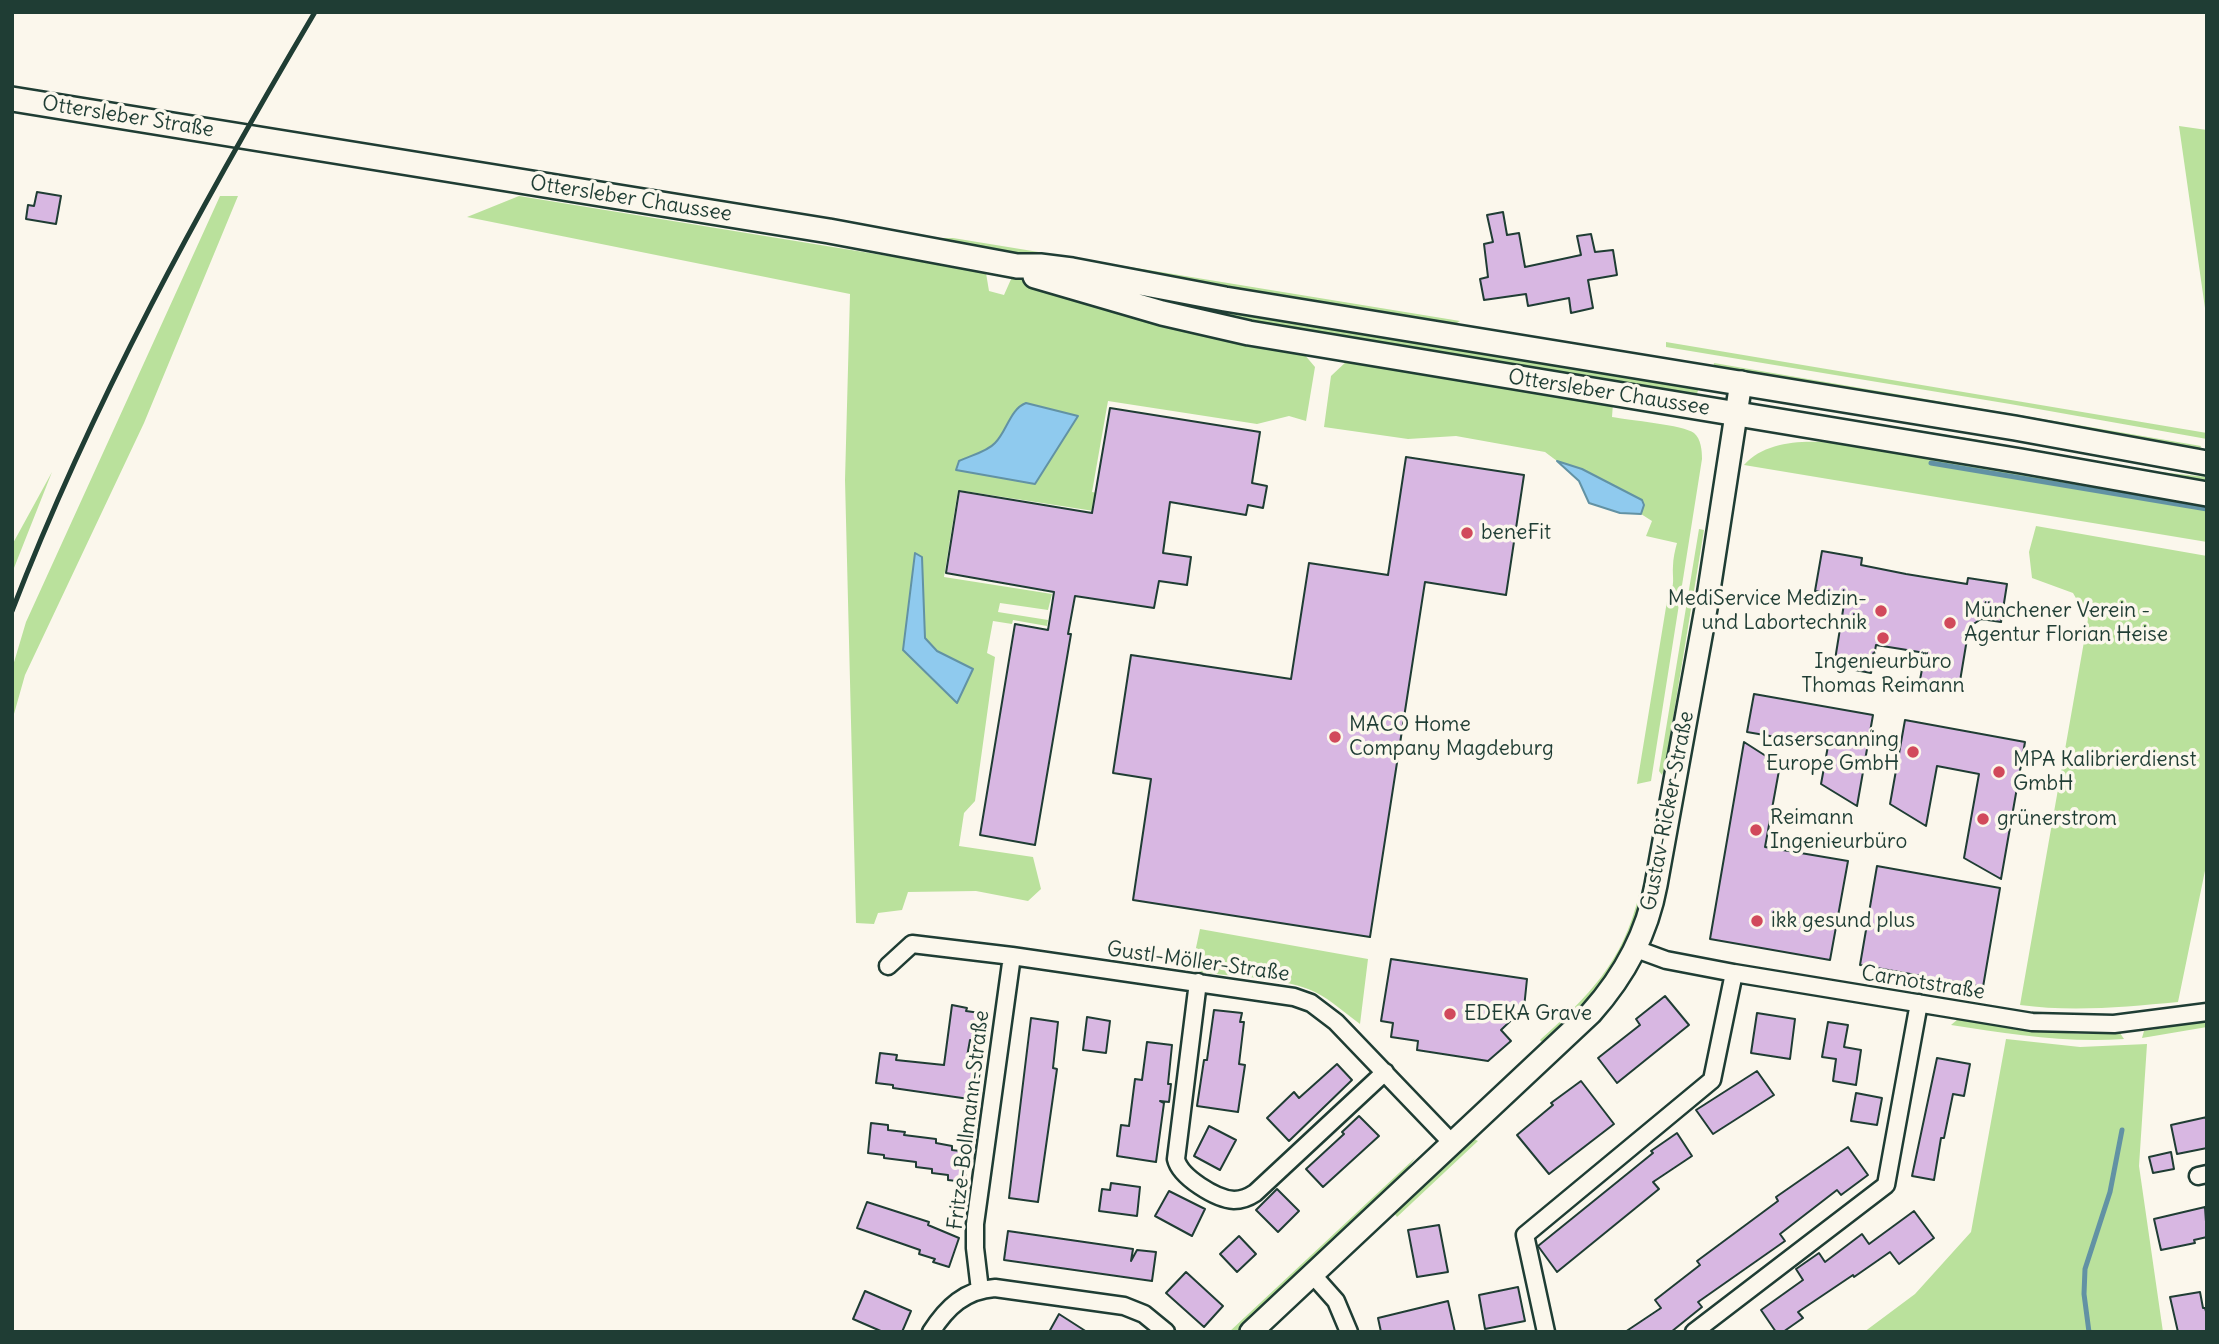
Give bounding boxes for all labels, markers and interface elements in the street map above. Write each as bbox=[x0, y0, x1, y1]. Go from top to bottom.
street label: Ottersleber Straße bbox=[40, 91, 216, 143]
street label: Ottersleber Chaussee bbox=[528, 171, 734, 227]
street label: Ottersleber Chaussee bbox=[1506, 365, 1712, 421]
place label: beneFit bbox=[1481, 520, 1551, 546]
marker: beneFit bbox=[1459, 525, 1475, 541]
place label: MediService Medizin- und Labortechnik bbox=[1668, 586, 1867, 636]
place label: Münchener Verein - Agentur Florian Heise bbox=[1964, 598, 2168, 648]
marker: MediService Medizin- und Labortechnik bbox=[1873, 603, 1889, 619]
marker: Münchener Verein - Agentur Florian Heise bbox=[1942, 615, 1958, 631]
marker: Ingenieurbüro Thomas Reimann bbox=[1875, 630, 1891, 646]
place label: Ingenieurbüro Thomas Reimann bbox=[1801, 649, 1965, 699]
street label: Gustav-Ricker-Straße bbox=[1636, 709, 1700, 913]
place label: MACO Home Company Magdeburg bbox=[1349, 712, 1554, 762]
place label: Laserscanning Europe GmbH bbox=[1761, 727, 1899, 777]
marker: MACO Home Company Magdeburg bbox=[1327, 729, 1343, 745]
marker: Laserscanning Europe GmbH bbox=[1905, 744, 1921, 760]
place label: MPA Kalibrierdienst GmbH bbox=[2013, 747, 2196, 797]
marker: MPA Kalibrierdienst GmbH bbox=[1991, 764, 2007, 780]
place label: Reimann Ingenieurbüro bbox=[1770, 805, 1907, 855]
place label: grünerstrom bbox=[1997, 806, 2117, 832]
marker: grünerstrom bbox=[1975, 811, 1991, 827]
marker: Reimann Ingenieurbüro bbox=[1748, 822, 1764, 838]
place label: ikk gesund plus bbox=[1771, 908, 1915, 934]
marker: ikk gesund plus bbox=[1749, 913, 1765, 929]
street label: Gustl-Möller-Straße bbox=[1105, 937, 1291, 987]
street label: Carnotstraße bbox=[1859, 961, 1987, 1005]
place label: EDEKA Grave bbox=[1464, 1001, 1592, 1027]
marker: EDEKA Grave bbox=[1442, 1006, 1458, 1022]
street label: Fritze-Bollmann-Straße bbox=[943, 1009, 995, 1231]

